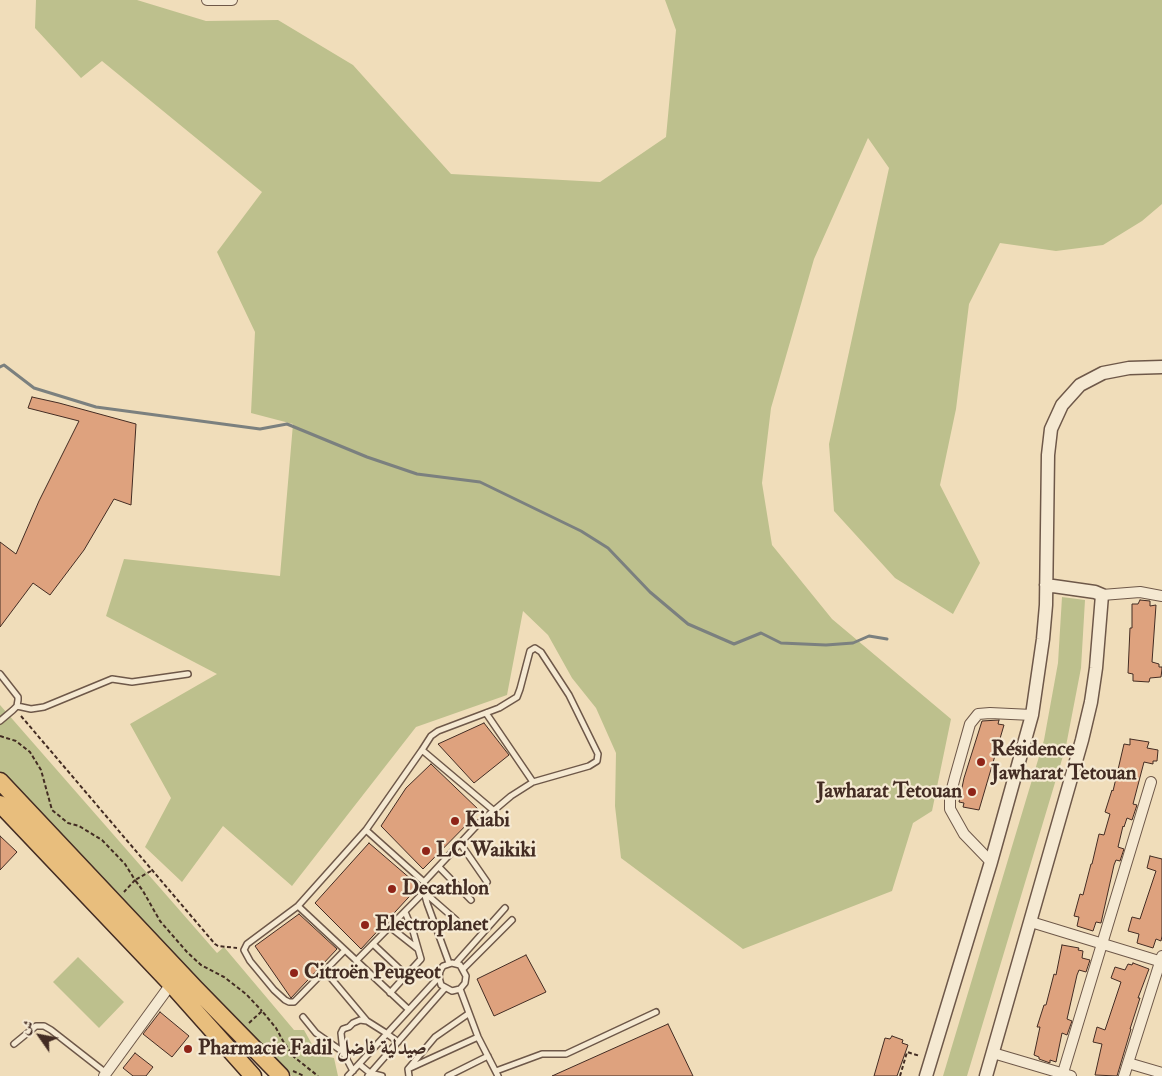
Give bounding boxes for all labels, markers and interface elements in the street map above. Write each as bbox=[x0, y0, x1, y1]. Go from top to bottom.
place label: Résidence Jawharat Tetouan bbox=[991, 737, 1137, 787]
marker: Résidence Jawharat Tetouan bbox=[975, 756, 987, 768]
place label: Jawharat Tetouan bbox=[816, 779, 962, 805]
marker: Jawharat Tetouan bbox=[966, 786, 978, 798]
place label: Kiabi bbox=[465, 808, 510, 834]
marker: Kiabi bbox=[449, 815, 461, 827]
place label: LC Waikiki bbox=[436, 838, 536, 864]
marker: LC Waikiki bbox=[420, 845, 432, 857]
place label: Decathlon bbox=[402, 876, 489, 902]
marker: Decathlon bbox=[386, 883, 398, 895]
place label: Electroplanet bbox=[375, 912, 488, 938]
marker: Electroplanet bbox=[359, 919, 371, 931]
place label: Citroën Peugeot bbox=[304, 960, 441, 986]
marker: Citroën Peugeot bbox=[288, 967, 300, 979]
north arrow bbox=[15, 1011, 65, 1061]
text: ش bbox=[16, 1017, 38, 1038]
place label: Pharmacie Fadil صيدلية فاضل bbox=[198, 1036, 427, 1062]
marker: Pharmacie Fadil صيدلية فاضل bbox=[182, 1043, 194, 1055]

